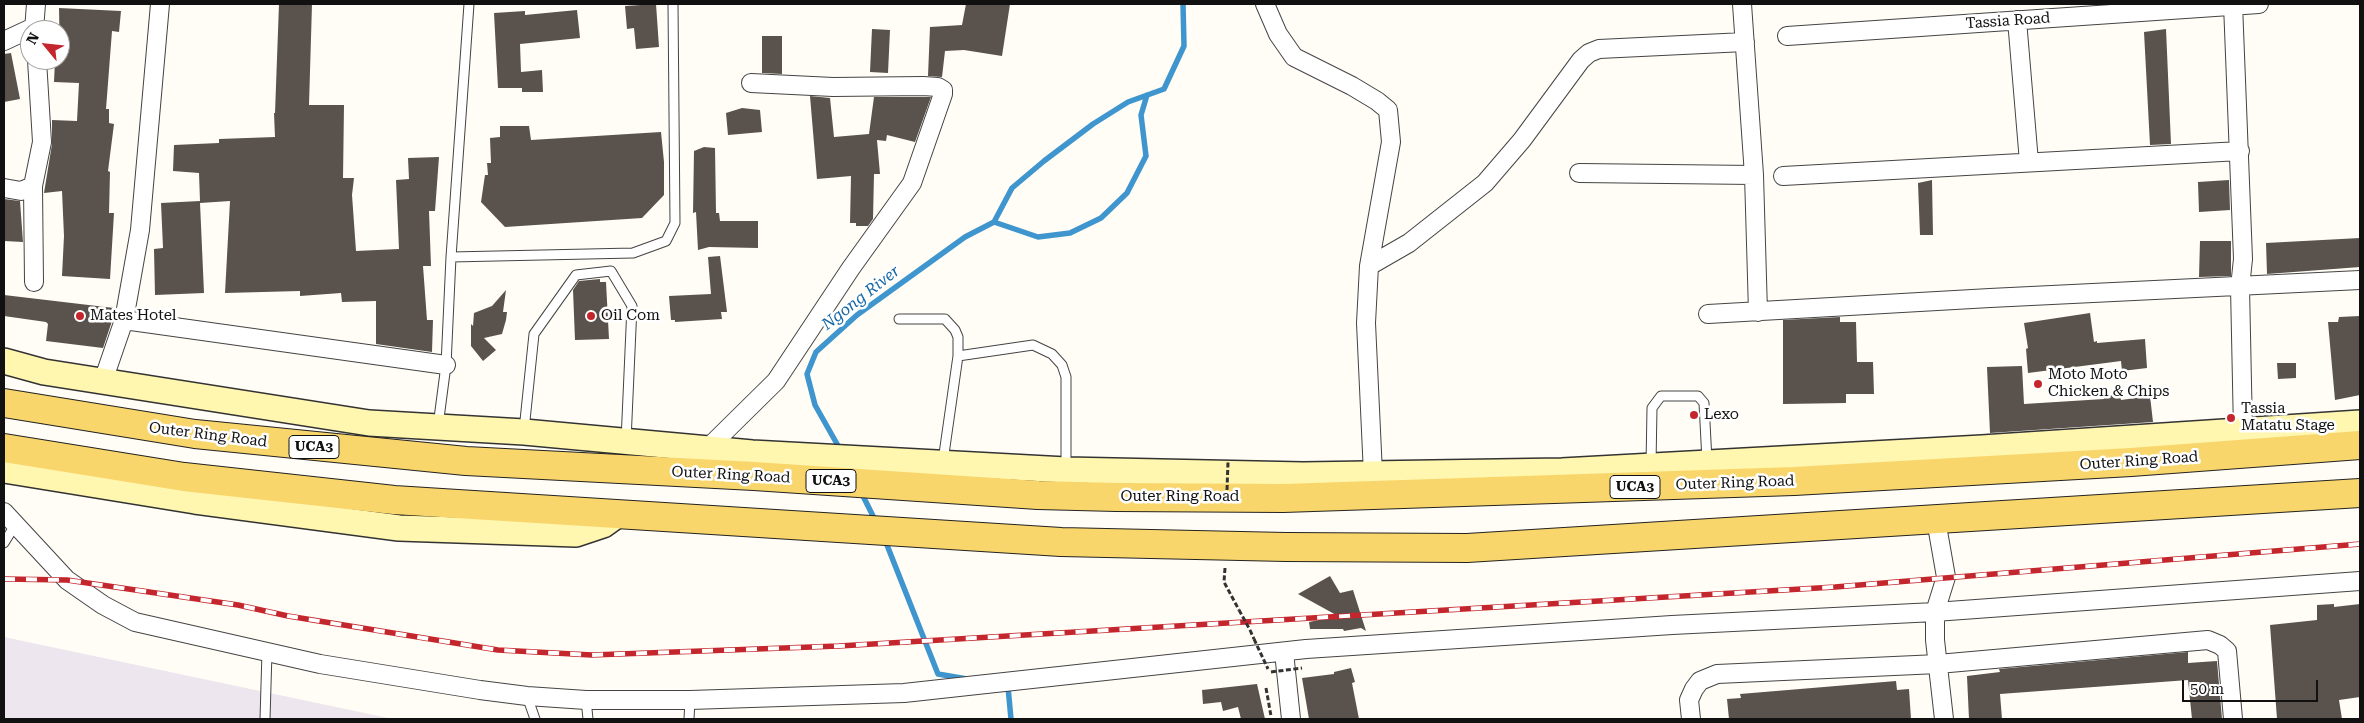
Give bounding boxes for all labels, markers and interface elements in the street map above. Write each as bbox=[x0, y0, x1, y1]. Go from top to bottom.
street label: Tassia Road bbox=[1965, 9, 2051, 33]
north arrow bbox=[20, 20, 70, 70]
text: N bbox=[23, 30, 42, 47]
water label: Ngong River bbox=[818, 262, 904, 334]
place label: Mates Hotel bbox=[90, 307, 176, 325]
place label: Oil Com bbox=[601, 307, 660, 325]
marker: Mates Hotel bbox=[74, 310, 86, 322]
marker: Oil Com bbox=[585, 310, 597, 322]
place label: Moto Moto Chicken & Chips bbox=[2048, 366, 2169, 401]
marker: Moto Moto Chicken & Chips bbox=[2032, 378, 2044, 390]
place label: Tassia Matatu Stage bbox=[2241, 400, 2335, 435]
place label: Lexo bbox=[1704, 406, 1739, 424]
marker: Lexo bbox=[1688, 409, 1700, 421]
marker: Tassia Matatu Stage bbox=[2225, 412, 2237, 424]
street label: Outer Ring Road bbox=[148, 419, 268, 451]
road number: UCA3 bbox=[289, 436, 339, 458]
street label: Outer Ring Road bbox=[2079, 448, 2199, 474]
street label: Outer Ring Road bbox=[671, 463, 791, 487]
road number: UCA3 bbox=[806, 470, 856, 492]
street label: Outer Ring Road bbox=[1675, 472, 1795, 494]
road number: UCA3 bbox=[1610, 476, 1660, 498]
street label: Outer Ring Road bbox=[1121, 488, 1239, 506]
scale bar bbox=[2184, 670, 2320, 702]
text: 50 m bbox=[2190, 680, 2224, 698]

